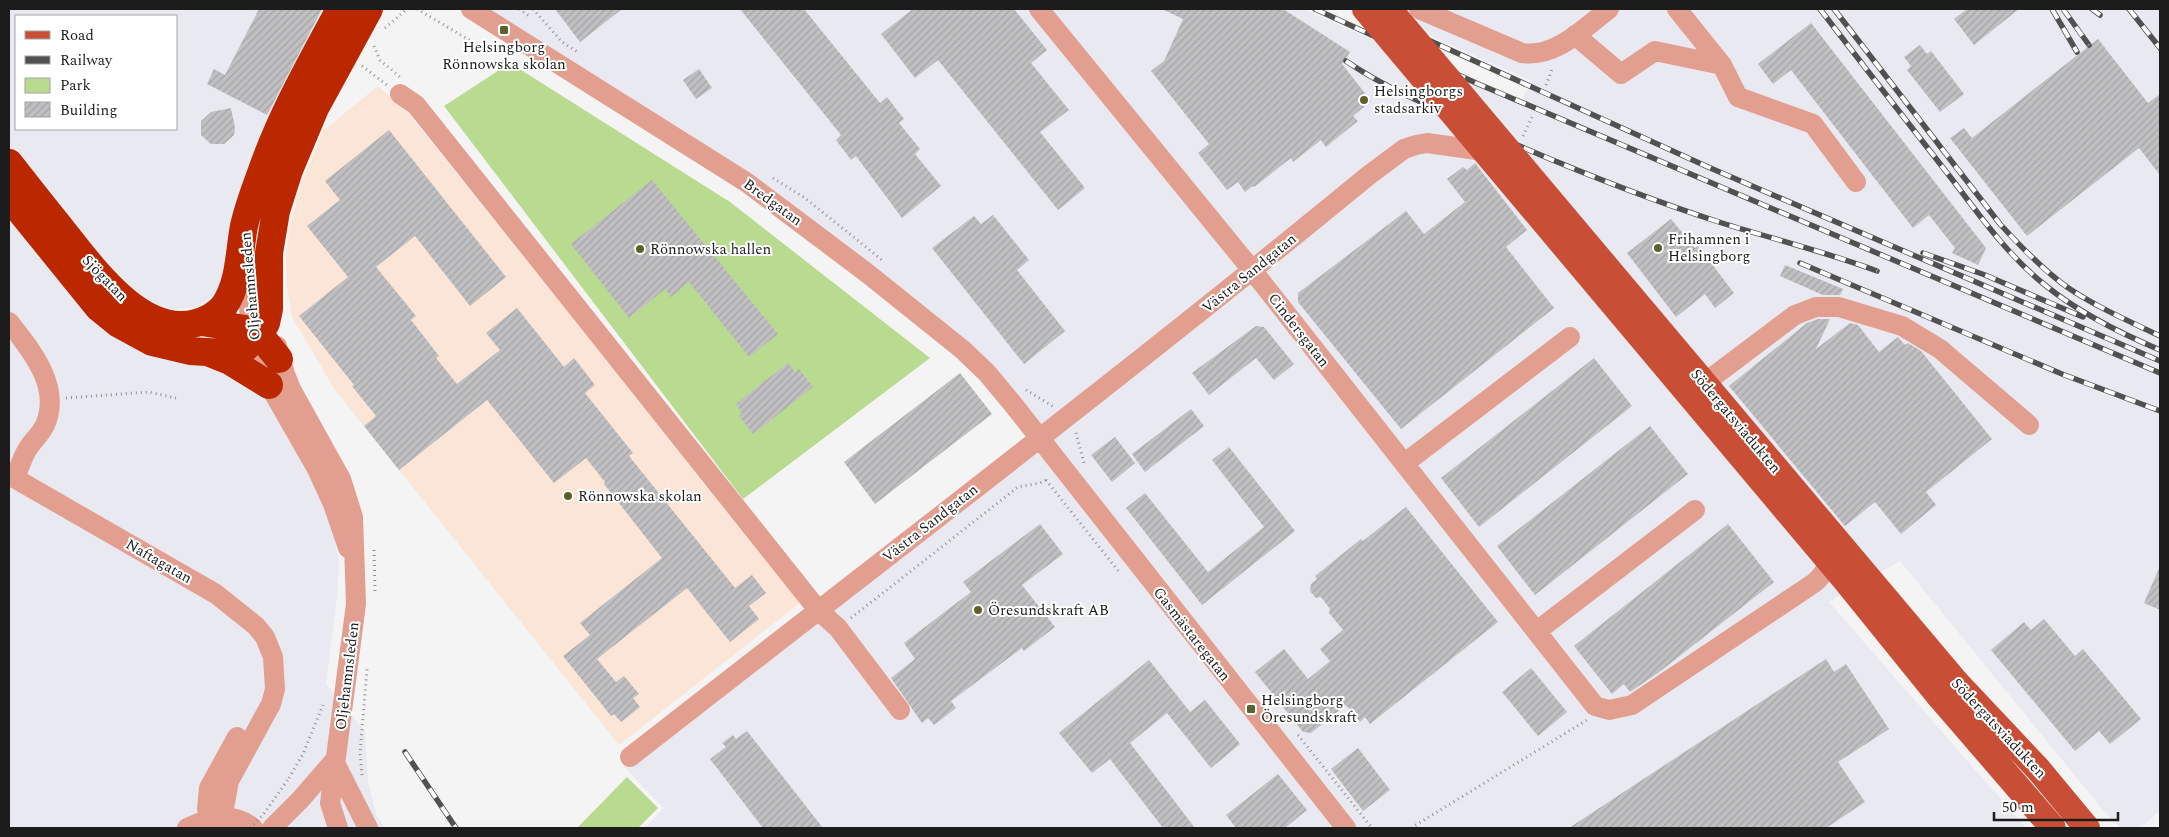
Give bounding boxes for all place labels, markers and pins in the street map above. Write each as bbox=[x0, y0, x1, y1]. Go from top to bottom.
marker: Helsingborg Rönnowska skolan bbox=[498, 24, 510, 36]
place label: Helsingborg Rönnowska skolan bbox=[442, 36, 566, 76]
place label: Helsingborgs stadsarkiv bbox=[1374, 80, 1463, 120]
marker: Helsingborgs stadsarkiv bbox=[1358, 94, 1370, 106]
place label: Frihamnen i Helsingborg bbox=[1668, 228, 1751, 268]
place label: Rönnowska hallen bbox=[650, 238, 772, 261]
marker: Frihamnen i Helsingborg bbox=[1652, 242, 1664, 254]
marker: Rönnowska hallen bbox=[634, 243, 646, 255]
place label: Rönnowska skolan bbox=[578, 485, 702, 508]
marker: Rönnowska skolan bbox=[562, 490, 574, 502]
place label: Öresundskraft AB bbox=[988, 599, 1109, 622]
marker: Öresundskraft AB bbox=[972, 604, 984, 616]
place label: Helsingborg Öresundskraft bbox=[1261, 689, 1357, 729]
marker: Helsingborg Öresundskraft bbox=[1245, 703, 1257, 715]

